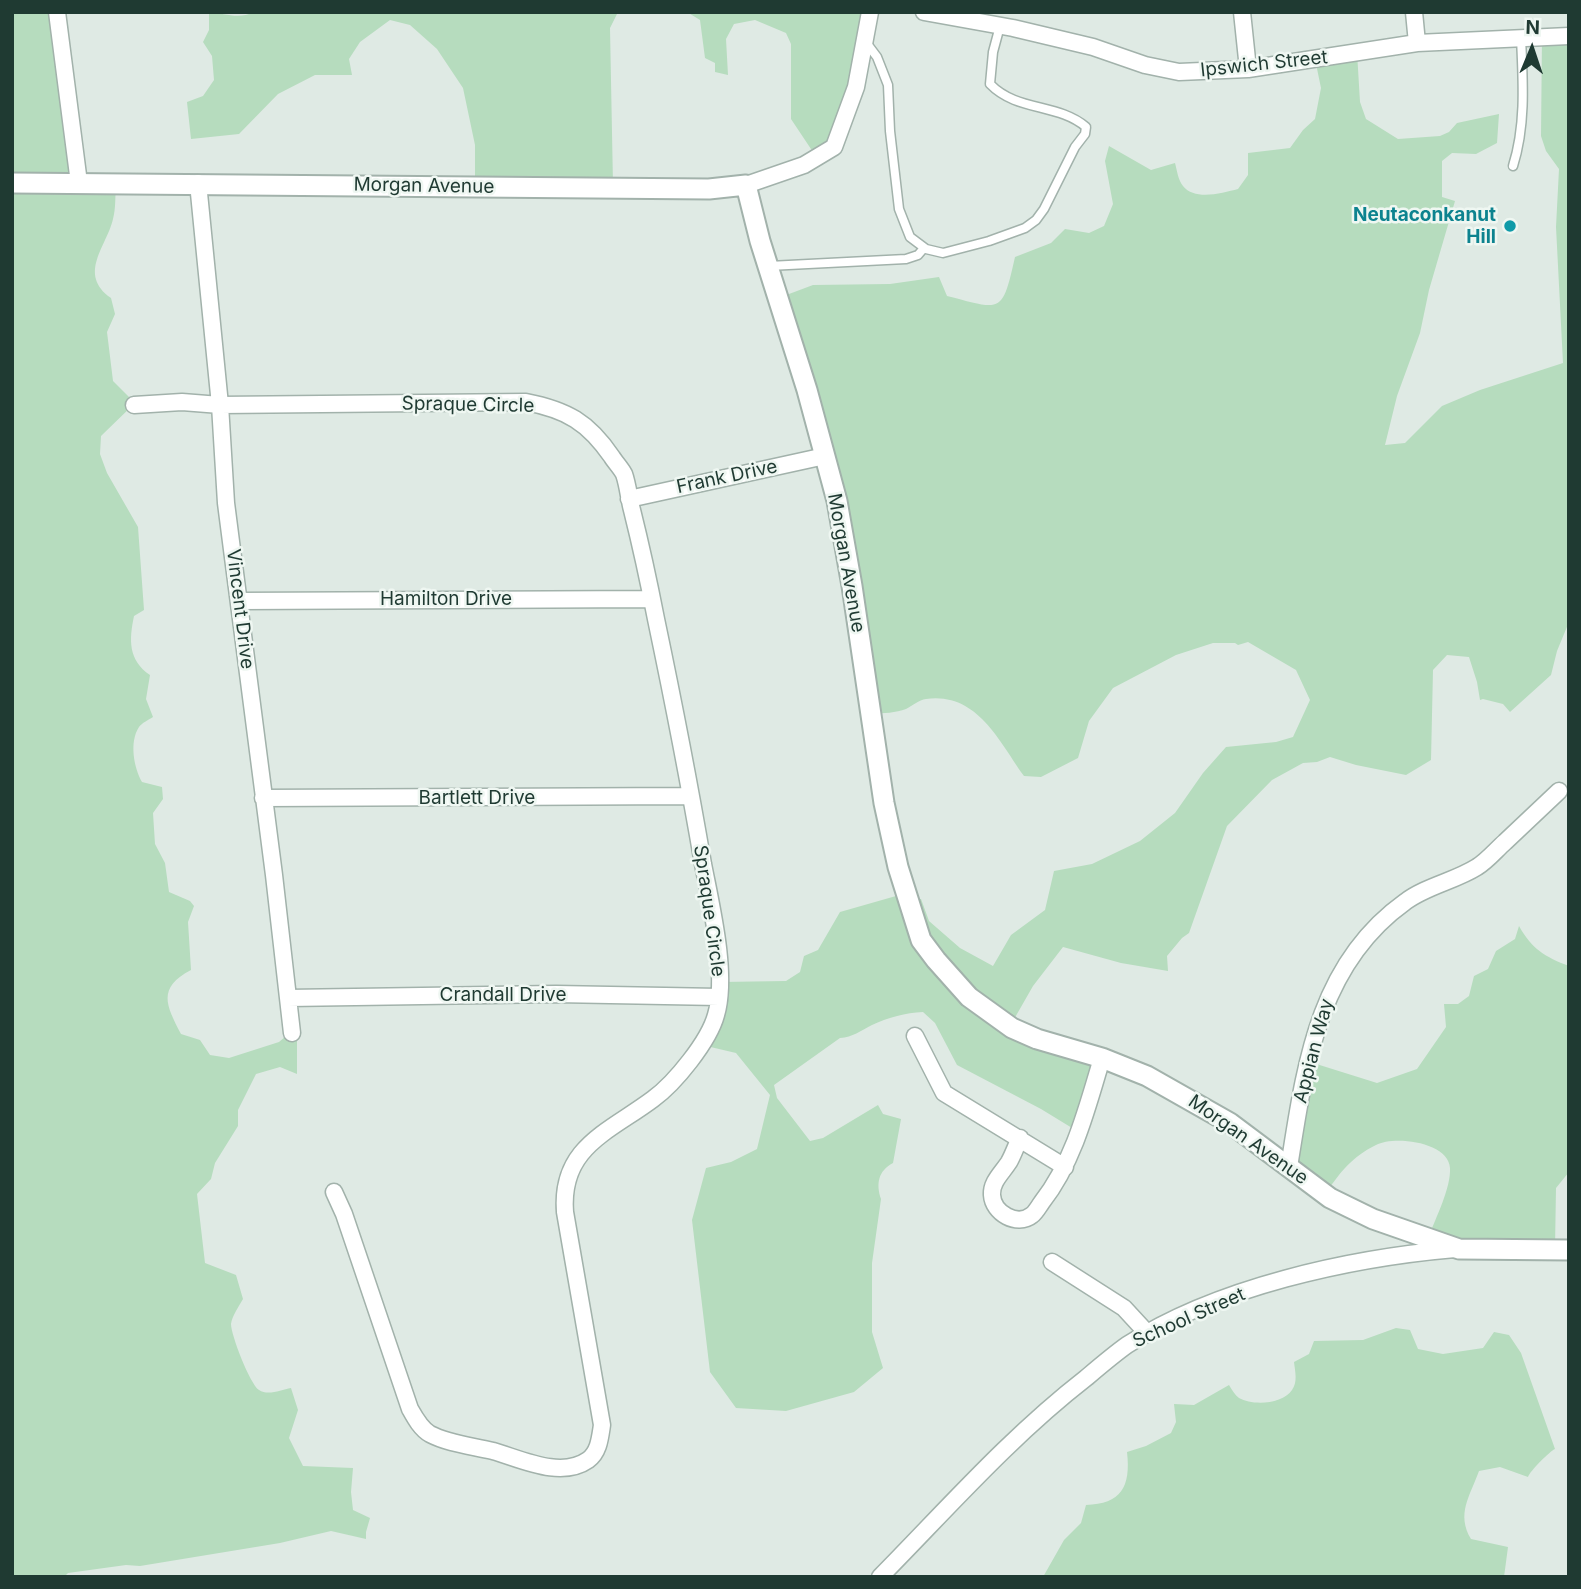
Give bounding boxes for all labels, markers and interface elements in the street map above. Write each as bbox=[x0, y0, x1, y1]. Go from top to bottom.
north arrow bbox=[1497, 14, 1567, 84]
text: N bbox=[1525, 16, 1540, 39]
street label: Ipswich Street bbox=[1199, 46, 1329, 82]
street label: Morgan Avenue bbox=[353, 173, 495, 199]
place label: Neutaconkanut Hill bbox=[1353, 204, 1496, 248]
marker: Neutaconkanut Hill bbox=[1502, 218, 1518, 234]
street label: Spraque Circle bbox=[401, 392, 535, 418]
street label: Frank Drive bbox=[674, 455, 780, 499]
street label: Morgan Avenue bbox=[823, 492, 869, 634]
street label: Vincent Drive bbox=[221, 548, 259, 670]
street label: Hamilton Drive bbox=[380, 588, 512, 610]
street label: Bartlett Drive bbox=[419, 787, 535, 809]
street label: Spraque Circle bbox=[688, 844, 730, 978]
street label: Crandall Drive bbox=[440, 984, 566, 1006]
street label: Appian Way bbox=[1289, 996, 1339, 1106]
street label: Morgan Avenue bbox=[1184, 1090, 1312, 1190]
street label: School Street bbox=[1129, 1283, 1249, 1353]

